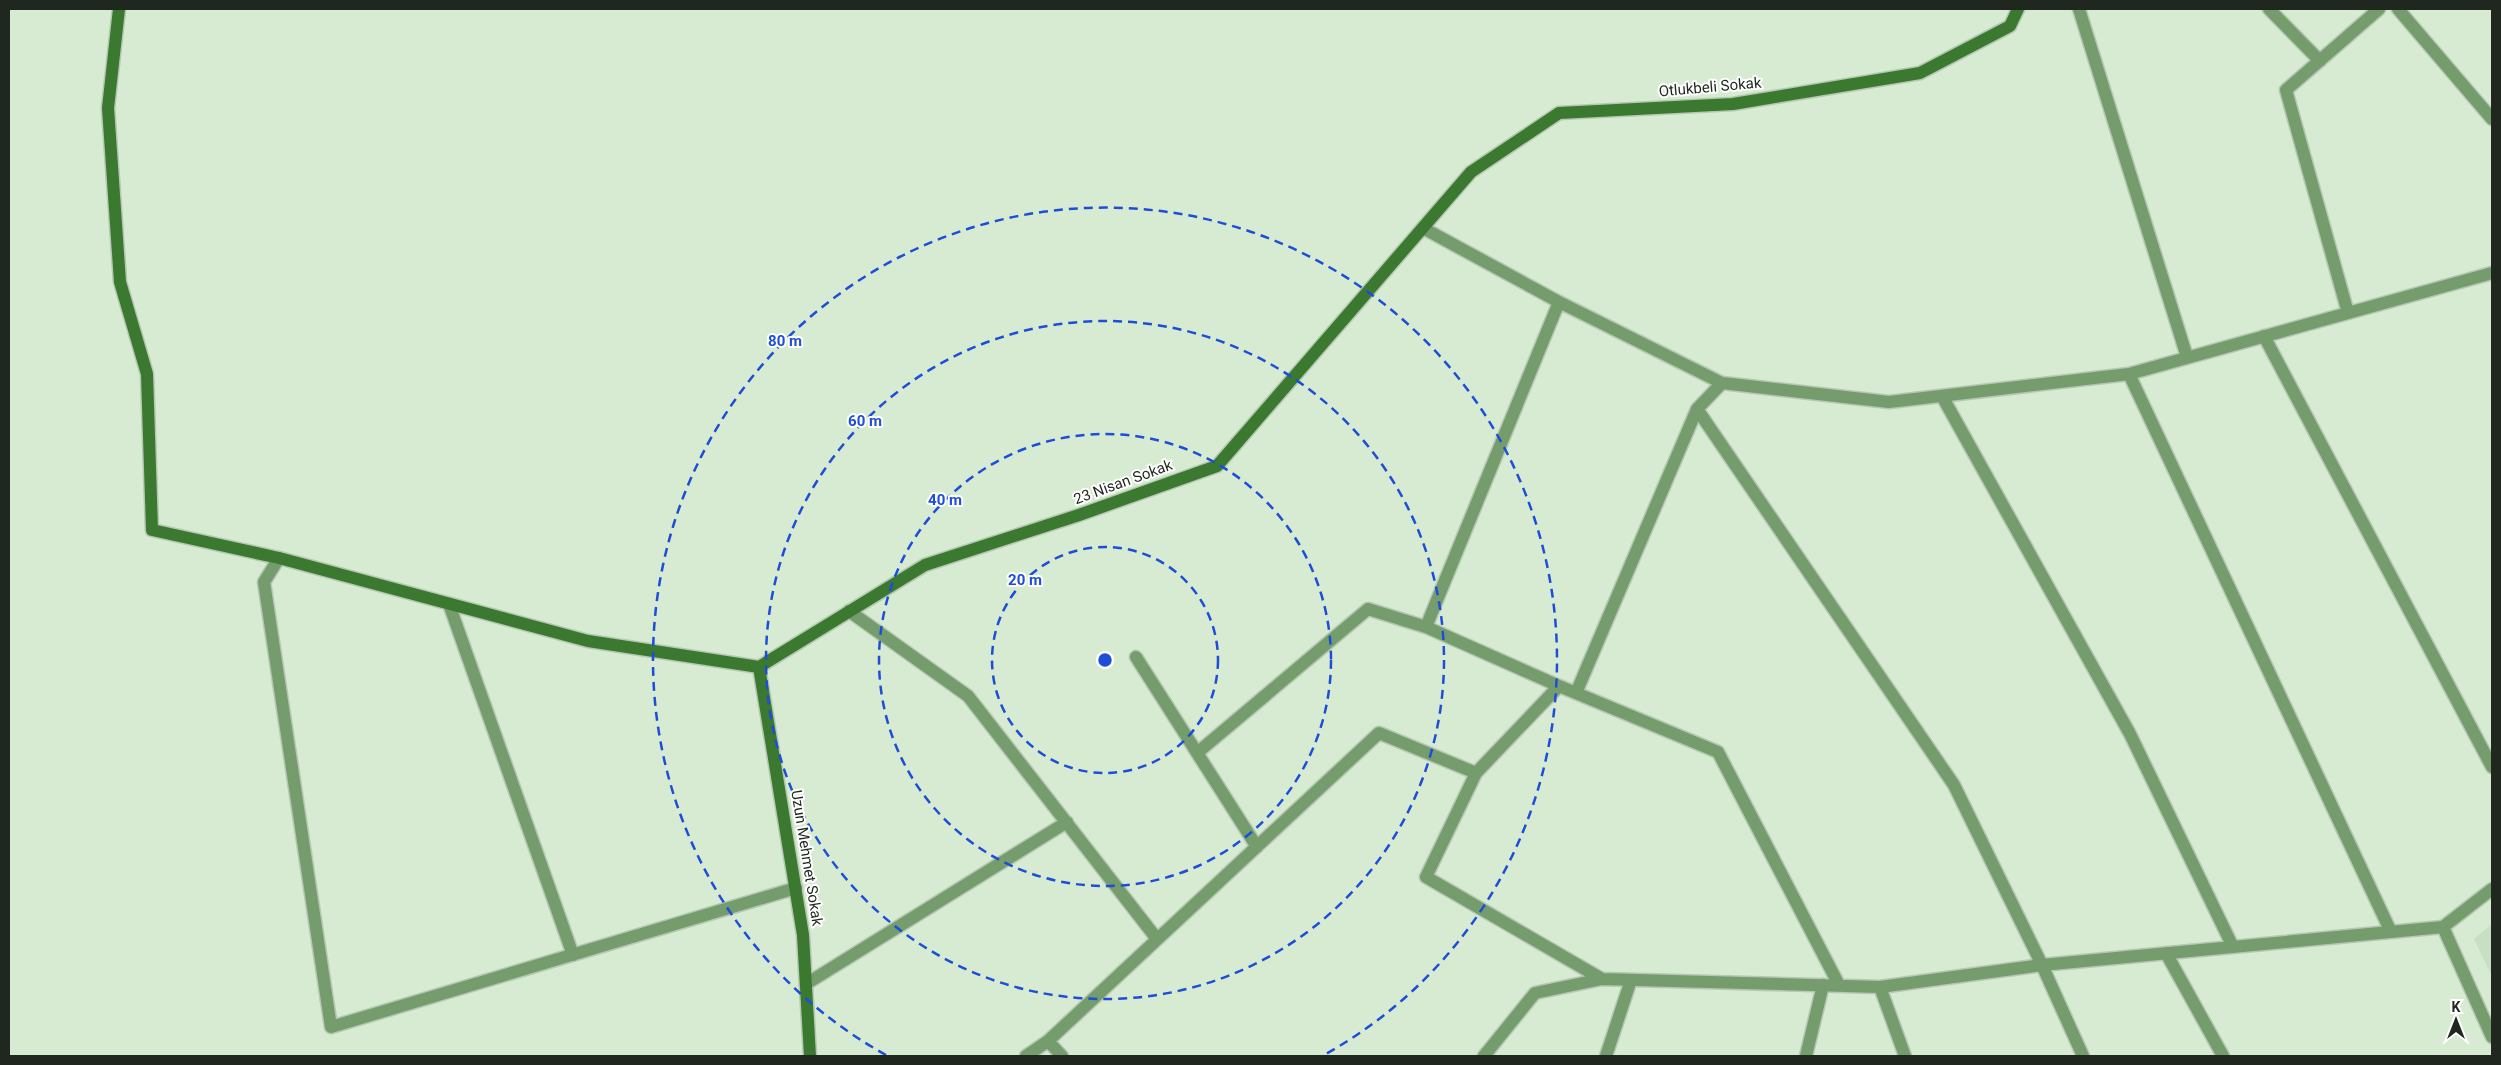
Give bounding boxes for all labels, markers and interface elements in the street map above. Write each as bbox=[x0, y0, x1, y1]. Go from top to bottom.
street label: Otlukbeli Sokak bbox=[1658, 74, 1762, 100]
text: 80 m bbox=[768, 332, 802, 350]
text: 60 m bbox=[848, 412, 882, 430]
street label: 23 Nisan Sokak bbox=[1071, 456, 1175, 508]
text: 40 m bbox=[928, 491, 962, 509]
text: 20 m bbox=[1008, 571, 1042, 589]
centre of rings bbox=[1096, 651, 1114, 669]
street label: Uzun Mehmet Sokak bbox=[787, 789, 827, 928]
north arrow bbox=[2431, 995, 2481, 1045]
text: K bbox=[2452, 999, 2461, 1015]

